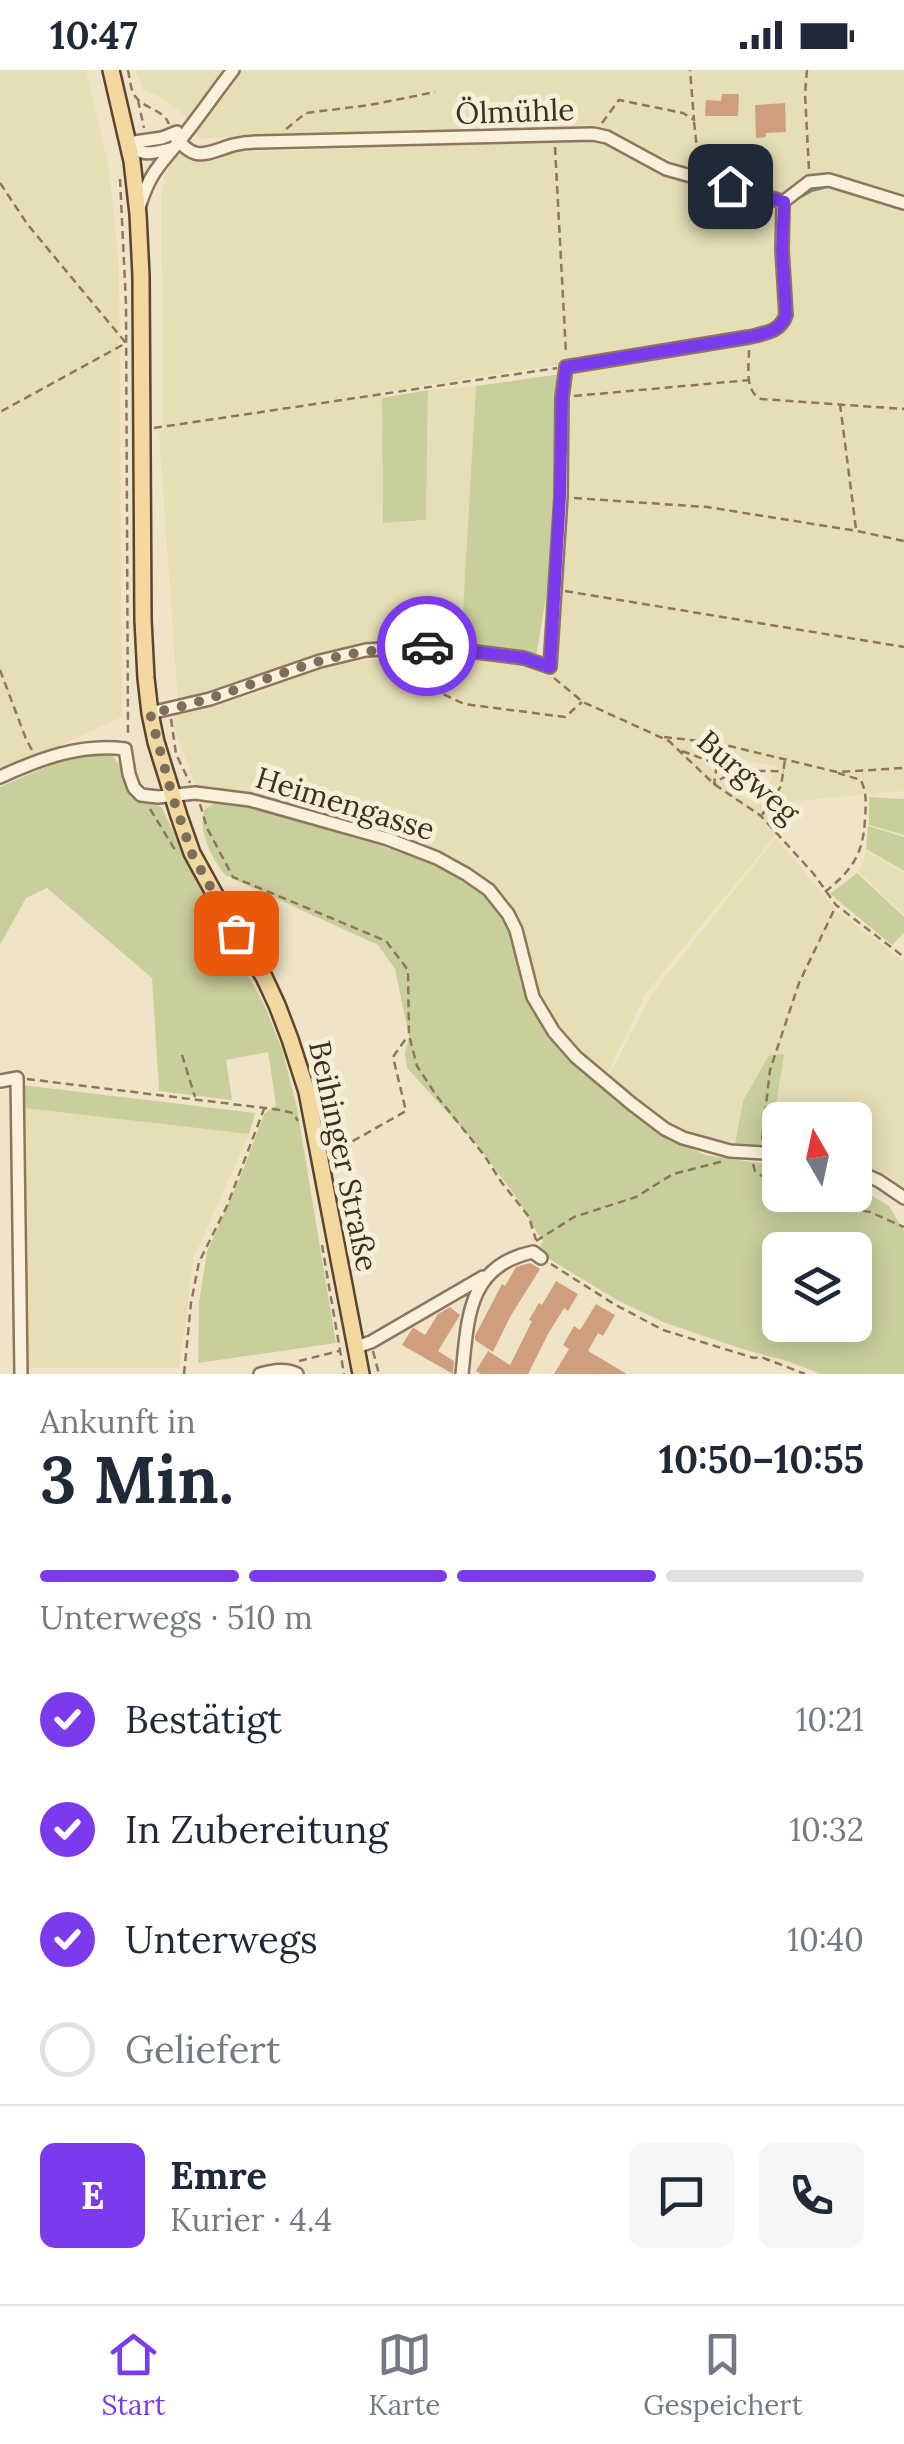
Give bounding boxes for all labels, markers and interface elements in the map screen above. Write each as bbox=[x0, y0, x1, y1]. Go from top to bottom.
text: 10:47 bbox=[50, 11, 138, 59]
street label: Ölmühle bbox=[455, 90, 575, 132]
pin bbox=[688, 144, 773, 229]
icon: home bbox=[703, 159, 758, 214]
courier bbox=[377, 596, 477, 696]
icon: car bbox=[400, 619, 455, 674]
street label: Burgweg bbox=[689, 722, 808, 832]
street label: Heimengasse bbox=[251, 758, 439, 849]
pin bbox=[194, 891, 279, 976]
icon: bag bbox=[209, 906, 264, 961]
street label: Beihinger Straße bbox=[300, 1037, 387, 1275]
north arrow bbox=[762, 1102, 872, 1212]
map controls bbox=[762, 1102, 872, 1342]
button: layers bbox=[762, 1232, 872, 1342]
text: Ankunft in bbox=[40, 1401, 196, 1442]
text: 10:50–10:55 bbox=[659, 1435, 864, 1483]
text: 3 Min. bbox=[40, 1438, 234, 1521]
text: Unterwegs · 510 m bbox=[40, 1597, 313, 1638]
icon: check bbox=[40, 1692, 95, 1747]
text: Bestätigt bbox=[125, 1695, 282, 1743]
text: 10:21 bbox=[796, 1699, 864, 1740]
icon: check bbox=[40, 1802, 95, 1857]
text: In Zubereitung bbox=[125, 1805, 389, 1853]
text: 10:32 bbox=[789, 1809, 864, 1850]
icon: check bbox=[40, 1912, 95, 1967]
text: Unterwegs bbox=[125, 1915, 318, 1963]
text: 10:40 bbox=[787, 1919, 864, 1960]
text: Geliefert bbox=[125, 2025, 281, 2073]
button: chat bbox=[629, 2143, 734, 2248]
button: phone bbox=[759, 2143, 864, 2248]
text: Emre bbox=[170, 2151, 267, 2199]
text: E bbox=[81, 2171, 104, 2219]
text: Kurier · 4.4 bbox=[170, 2199, 332, 2240]
tab: Start bbox=[101, 2327, 166, 2423]
tab: Karte bbox=[369, 2327, 440, 2423]
tab: Gespeichert bbox=[643, 2327, 803, 2423]

